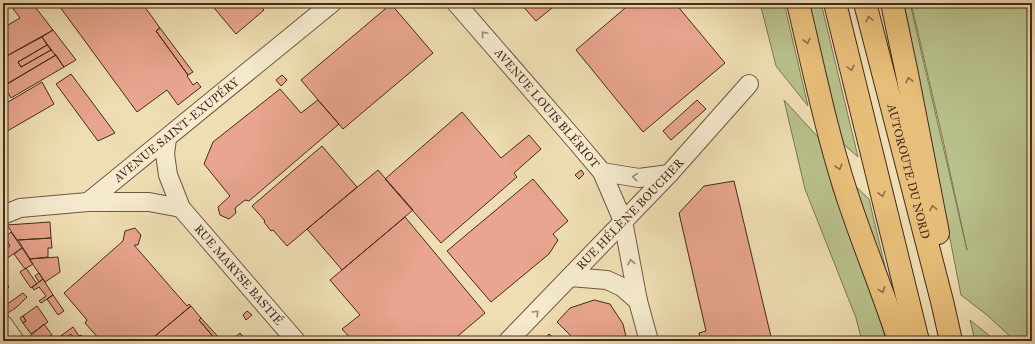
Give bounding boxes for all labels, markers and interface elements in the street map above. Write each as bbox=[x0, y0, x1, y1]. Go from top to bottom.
one-way arrow bbox=[865, 16, 873, 22]
one-way arrow bbox=[481, 32, 488, 39]
one-way arrow bbox=[802, 37, 811, 44]
street label: AVENUE LOUIS BLÉRIOT bbox=[491, 45, 602, 171]
one-way arrow bbox=[846, 65, 854, 71]
street label: AVENUE SAINT-EXUPÉRY bbox=[110, 75, 242, 186]
one-way arrow bbox=[905, 77, 913, 83]
street label: AUTOROUTE DU NORD bbox=[884, 101, 933, 240]
street label: RUE HÉLÈNE BOUCHER bbox=[574, 155, 687, 273]
one-way arrow bbox=[834, 163, 843, 170]
one-way arrow bbox=[632, 173, 639, 182]
one-way arrow bbox=[877, 191, 885, 198]
one-way arrow bbox=[929, 205, 938, 211]
street label: RUE MARYSE BASTIÉ bbox=[192, 222, 288, 328]
one-way arrow bbox=[627, 259, 636, 265]
one-way arrow bbox=[877, 286, 885, 293]
one-way arrow bbox=[531, 310, 539, 318]

